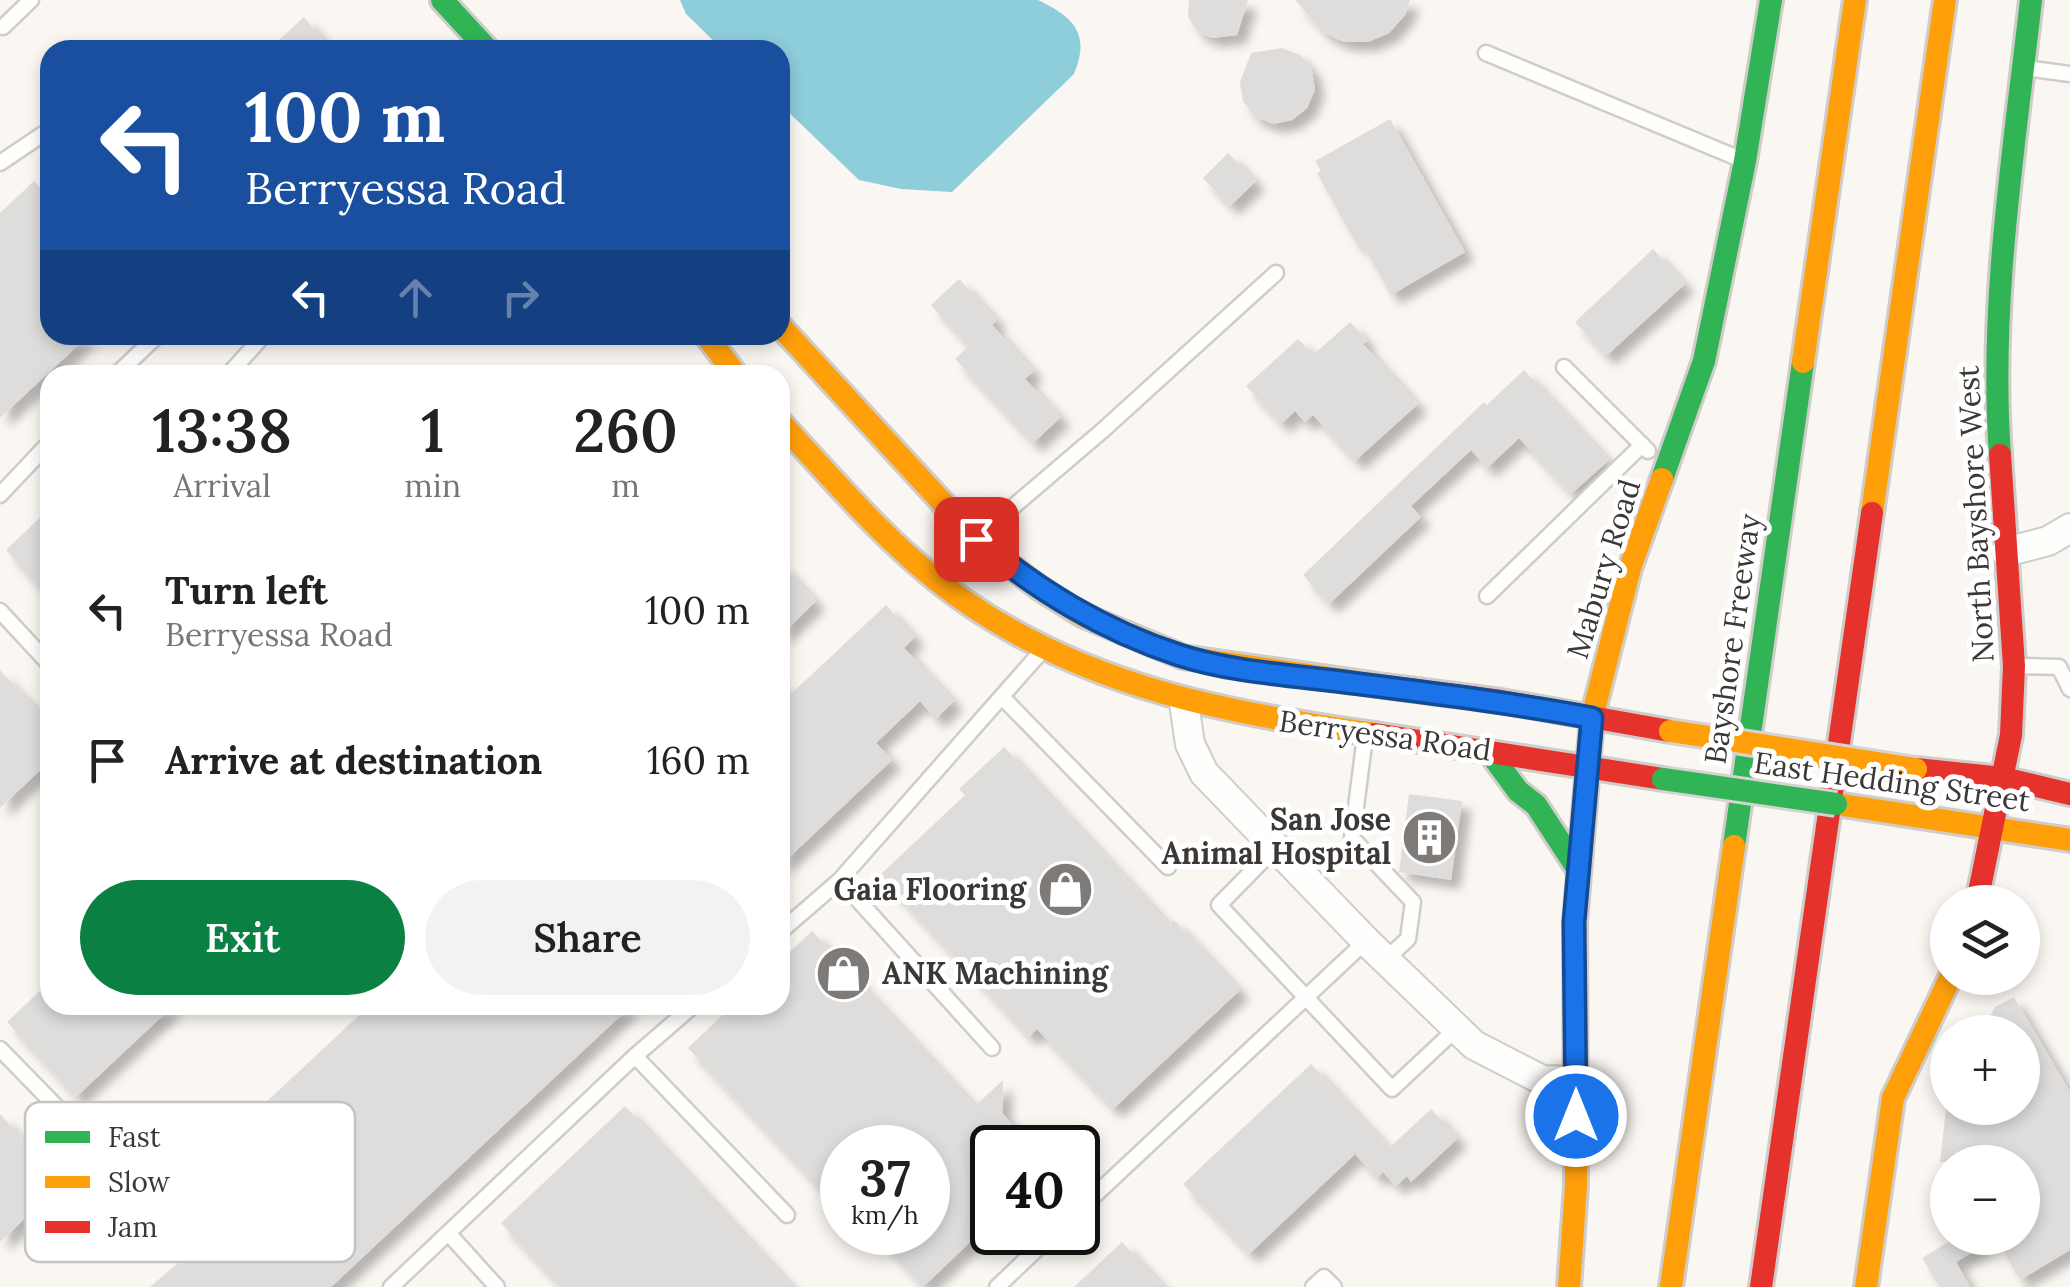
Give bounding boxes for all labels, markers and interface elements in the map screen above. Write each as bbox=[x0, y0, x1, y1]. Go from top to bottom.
text: 100 m bbox=[245, 72, 445, 161]
icon: left bbox=[80, 80, 210, 210]
text: Berryessa Road bbox=[245, 159, 566, 216]
icon: left bbox=[283, 270, 338, 325]
icon: ahead bbox=[388, 270, 443, 325]
icon: right bbox=[493, 270, 548, 325]
street label: North Bayshore West bbox=[1948, 364, 2003, 663]
text: 13:38 bbox=[152, 392, 292, 468]
text: 1 bbox=[421, 392, 444, 468]
text: 260 bbox=[573, 392, 678, 468]
text: Arrival bbox=[173, 465, 271, 506]
text: min bbox=[404, 465, 461, 506]
text: m bbox=[611, 465, 640, 506]
street label: Mabury Road bbox=[1558, 475, 1649, 663]
pin bbox=[934, 497, 1019, 582]
street label: Bayshore Freeway bbox=[1696, 511, 1769, 766]
icon: arrive bbox=[949, 512, 1004, 567]
text: Turn left bbox=[165, 566, 328, 614]
icon: left bbox=[80, 583, 135, 638]
text: 100 m bbox=[645, 586, 750, 634]
text: Berryessa Road bbox=[165, 614, 393, 655]
street label: Berryessa Road bbox=[1276, 701, 1494, 770]
icon: arrive bbox=[80, 733, 135, 788]
text: Arrive at destination bbox=[165, 736, 542, 784]
text: 160 m bbox=[647, 736, 750, 784]
street label: East Hedding Street bbox=[1751, 743, 2033, 820]
place label: San Jose Animal Hospital bbox=[1161, 800, 1391, 872]
building icon: San Jose Animal Hospital bbox=[1400, 807, 1460, 867]
shop icon: Gaia Flooring bbox=[1035, 860, 1095, 920]
place label: Gaia Flooring bbox=[834, 870, 1027, 909]
button: Exit bbox=[80, 880, 405, 995]
button: Share bbox=[425, 880, 750, 995]
map controls bbox=[1930, 885, 2040, 1255]
button: layers bbox=[1930, 885, 2040, 995]
shop icon: ANK Machining bbox=[813, 944, 873, 1004]
place label: ANK Machining bbox=[882, 954, 1109, 993]
button: + bbox=[1930, 1015, 2040, 1125]
position arrow bbox=[1524, 1064, 1628, 1168]
legend bbox=[25, 1102, 355, 1262]
text: Fast bbox=[108, 1119, 161, 1155]
speed limit sign: 40 bbox=[970, 1125, 1100, 1255]
button: − bbox=[1930, 1145, 2040, 1255]
text: 37 bbox=[859, 1146, 911, 1210]
text: Slow bbox=[108, 1164, 171, 1200]
text: km/h bbox=[851, 1199, 919, 1231]
text: Jam bbox=[107, 1209, 158, 1245]

